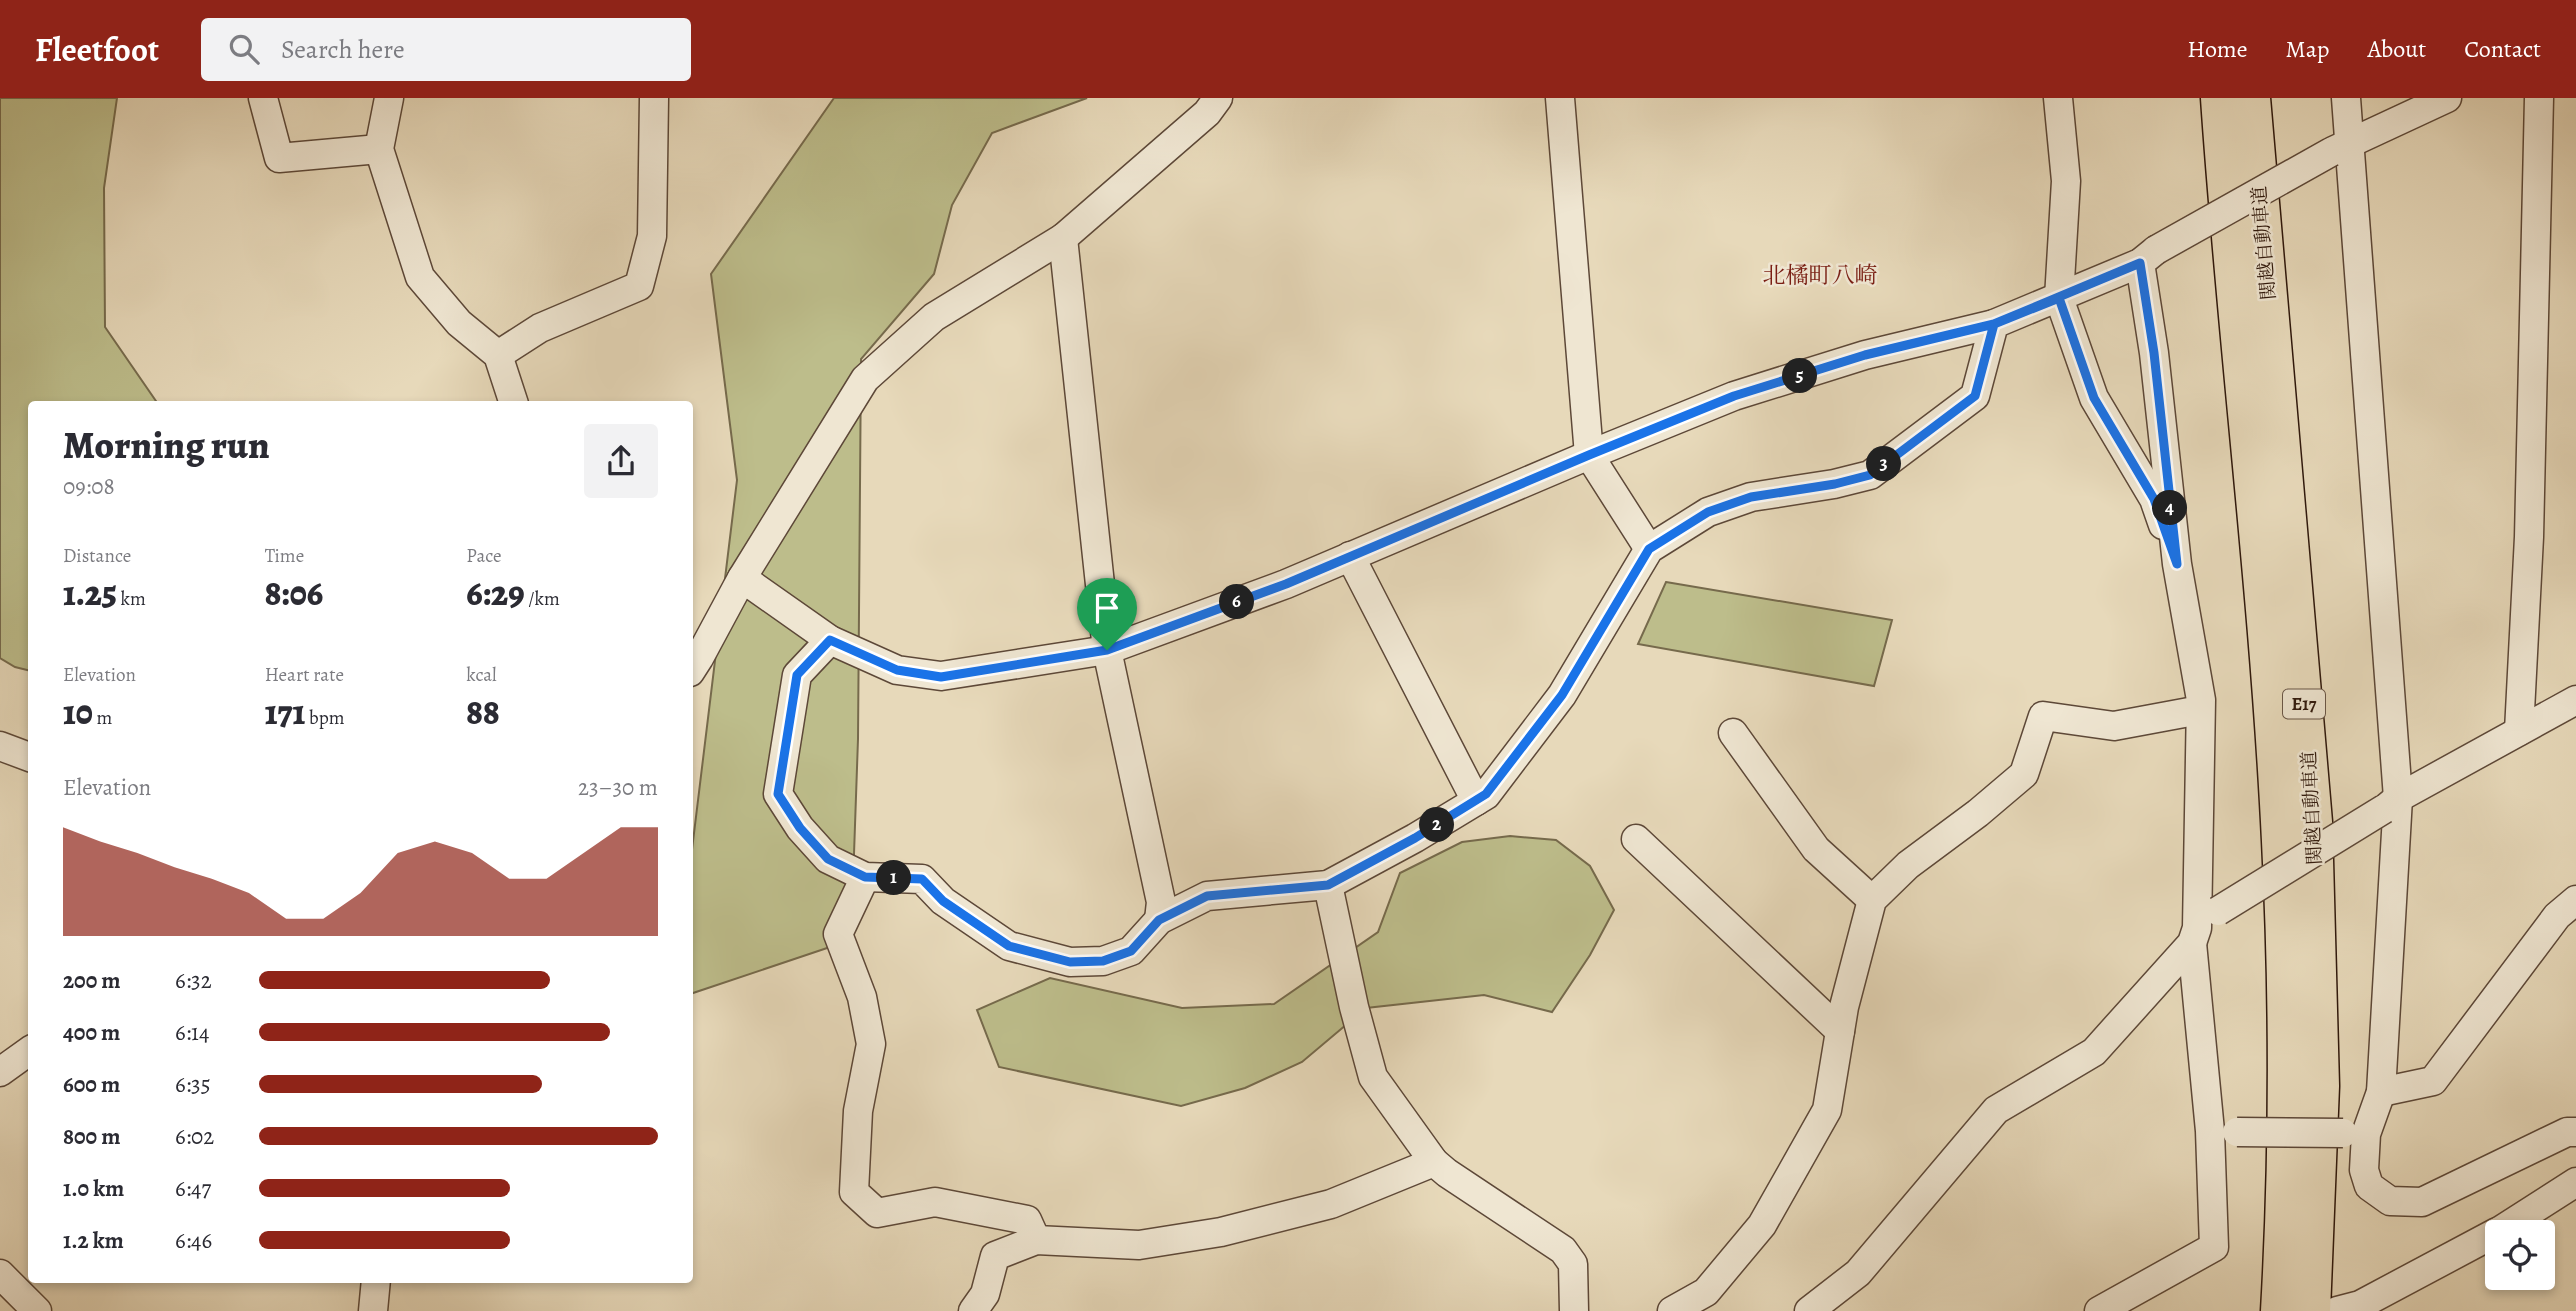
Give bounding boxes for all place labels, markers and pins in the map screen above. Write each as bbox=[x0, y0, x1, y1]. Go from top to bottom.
pin: 5 bbox=[1783, 358, 1818, 394]
pin: 3 bbox=[1867, 446, 1902, 482]
pin: 4 bbox=[2152, 490, 2188, 526]
pin bbox=[1077, 578, 1137, 650]
pin: 6 bbox=[1220, 584, 1254, 620]
pin: 2 bbox=[1420, 808, 1454, 842]
pin: 1 bbox=[876, 860, 912, 896]

